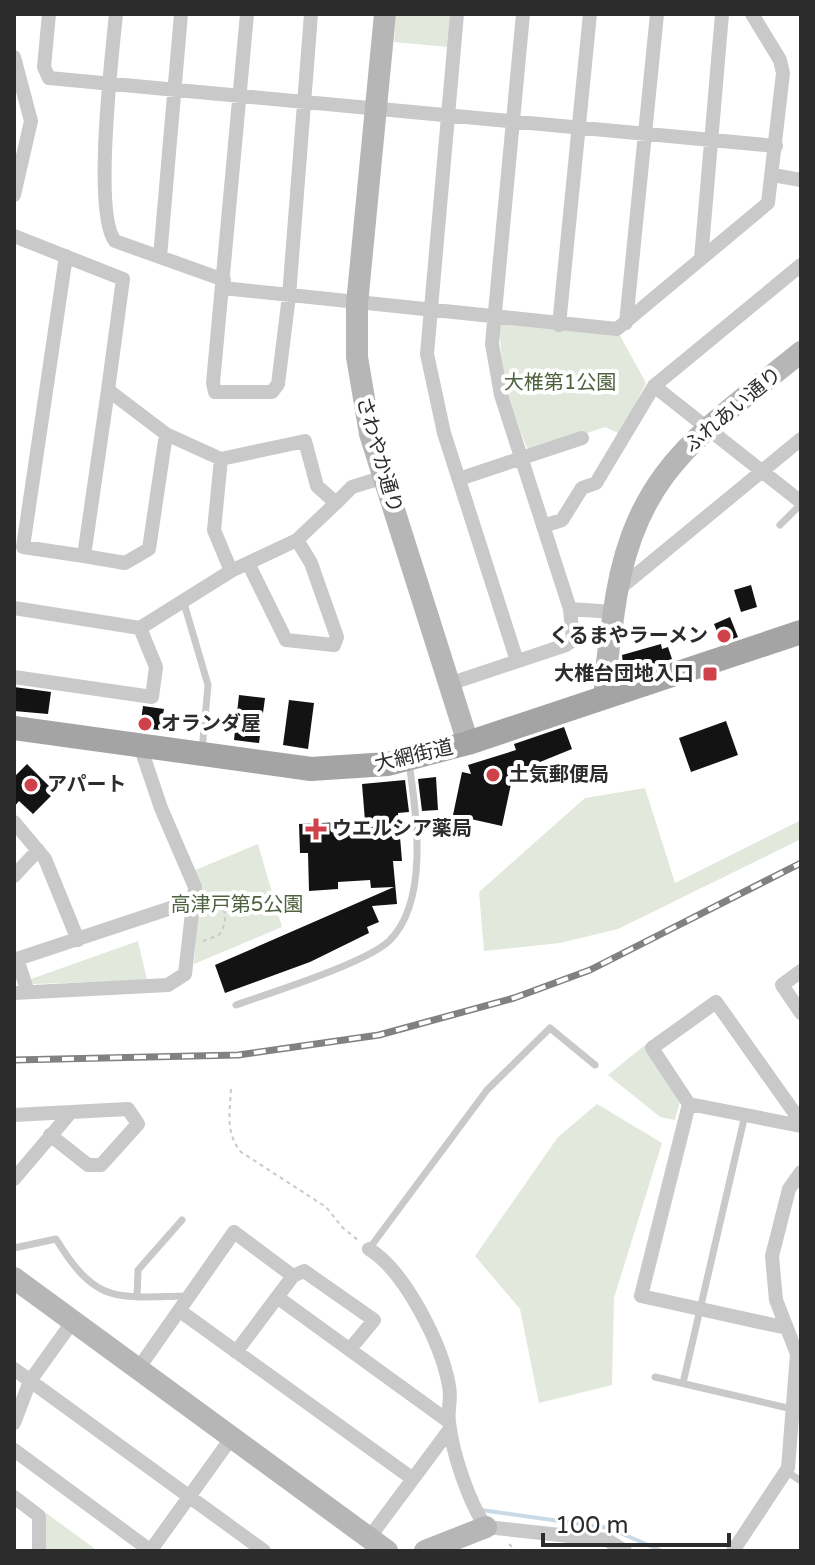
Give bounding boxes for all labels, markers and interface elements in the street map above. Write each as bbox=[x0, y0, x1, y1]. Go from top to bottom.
street label: ふれあい通り bbox=[679, 362, 787, 458]
park label: 大椎第1公園 bbox=[504, 371, 616, 395]
street label: さわやか通り bbox=[351, 394, 407, 516]
place label: くるまやラーメン bbox=[549, 624, 708, 648]
marker: くるまやラーメン bbox=[715, 627, 733, 645]
place label: 大椎台団地入口 bbox=[554, 662, 694, 686]
marker: 大椎台団地入口 bbox=[701, 665, 719, 683]
place label: オランダ屋 bbox=[161, 712, 261, 736]
marker: オランダ屋 bbox=[136, 715, 154, 733]
street label: 大網街道 bbox=[372, 735, 456, 777]
place label: 土気郵便局 bbox=[509, 763, 609, 787]
marker: 土気郵便局 bbox=[484, 766, 502, 784]
place label: アパート bbox=[47, 773, 127, 797]
marker: アパート bbox=[22, 776, 40, 794]
place label: ウエルシア薬局 bbox=[332, 817, 472, 841]
marker: ウエルシア薬局 bbox=[307, 820, 325, 838]
park label: 高津戸第5公園 bbox=[171, 893, 303, 917]
scale bar bbox=[543, 1497, 729, 1547]
text: 100 m bbox=[555, 1511, 629, 1540]

